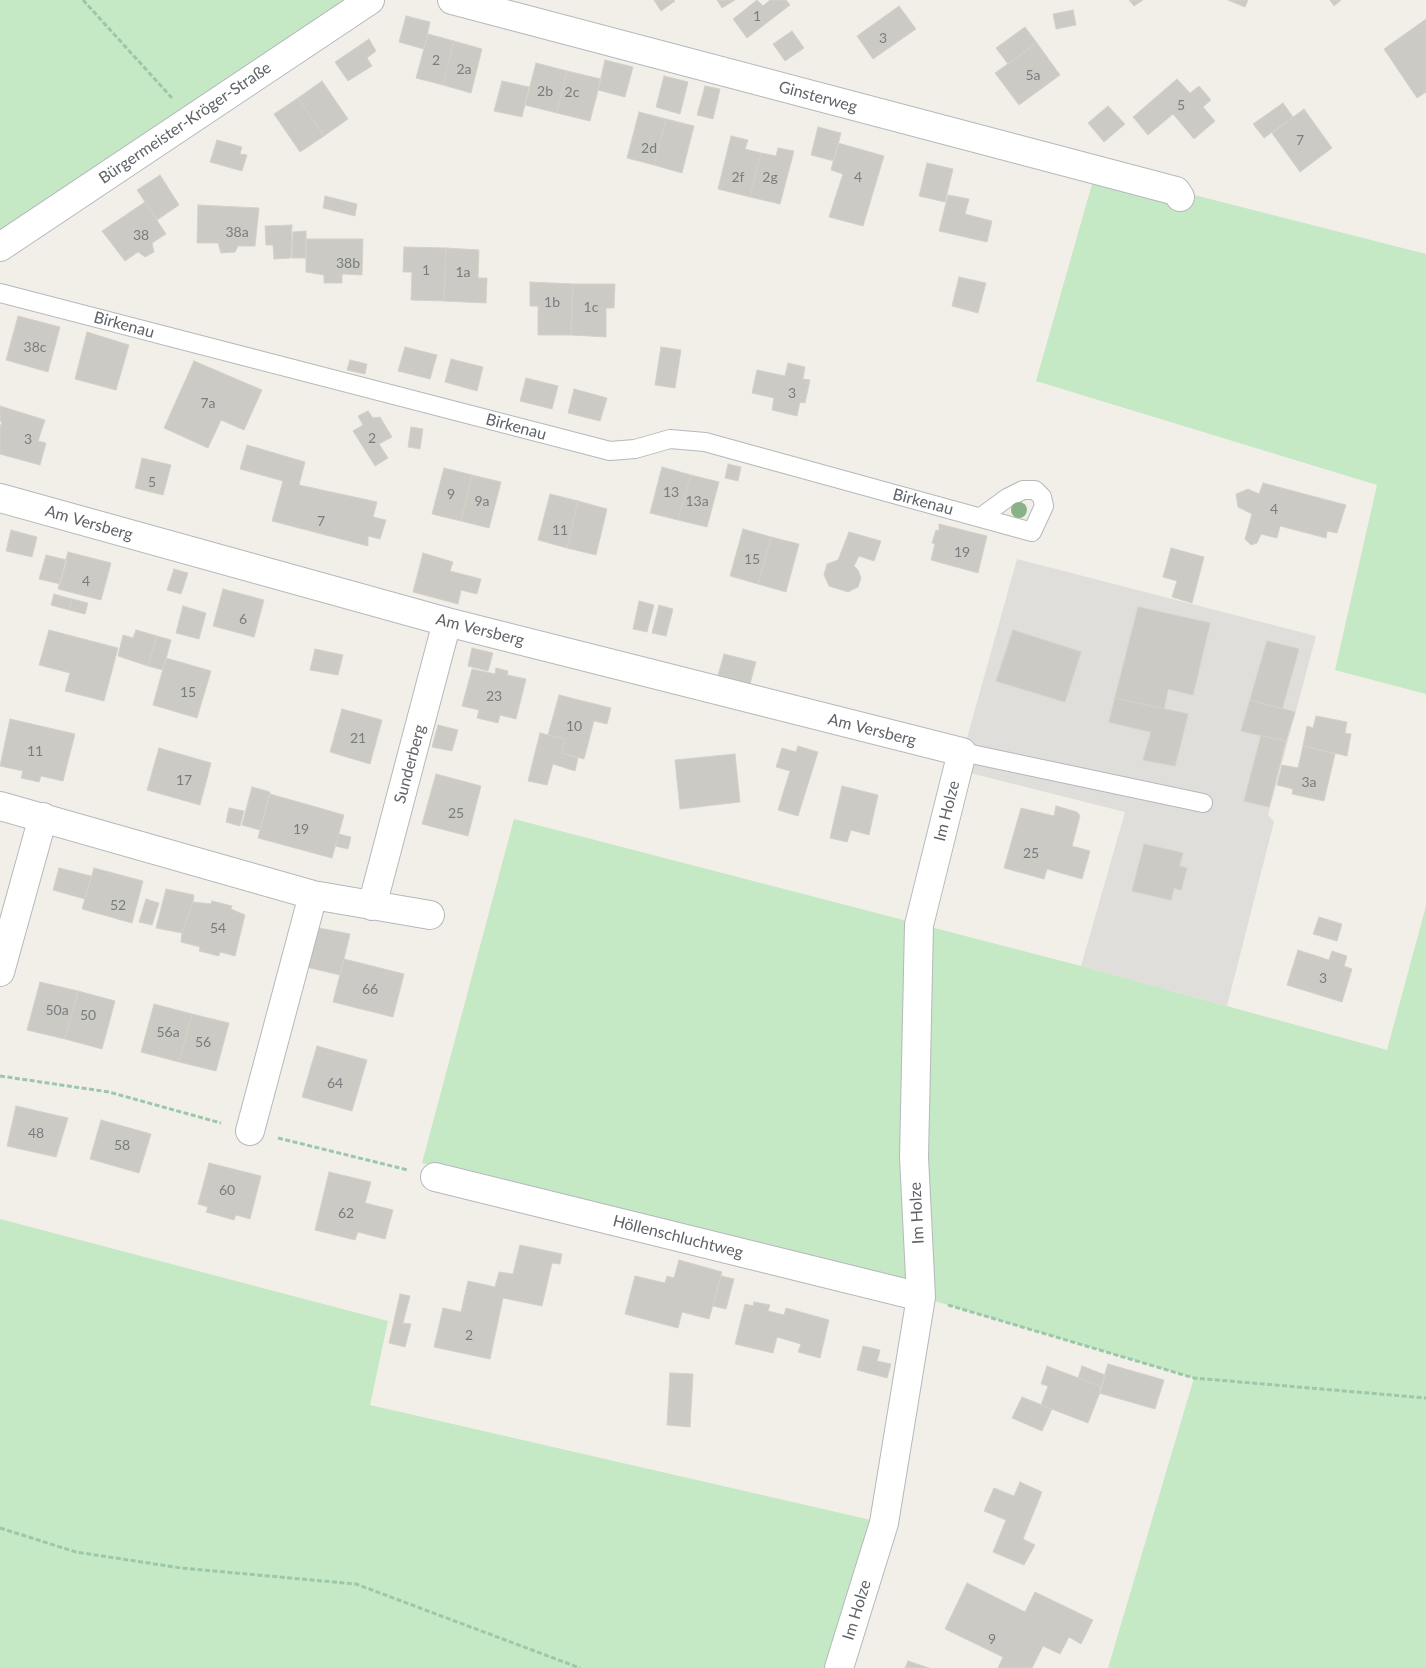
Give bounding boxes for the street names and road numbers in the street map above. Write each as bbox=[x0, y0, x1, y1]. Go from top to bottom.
street label: Bürgermeister-Kröger-Straße bbox=[95, 58, 275, 188]
street label: Ginsterweg bbox=[777, 77, 859, 117]
street label: Birkenau bbox=[92, 308, 156, 342]
street label: Birkenau bbox=[484, 410, 548, 444]
street label: Birkenau bbox=[891, 485, 955, 519]
street label: Am Versberg bbox=[43, 501, 135, 545]
street label: Am Versberg bbox=[434, 610, 526, 650]
street label: Am Versberg bbox=[826, 710, 918, 750]
street label: Sunderberg bbox=[390, 722, 430, 806]
street label: Im Holze bbox=[930, 779, 964, 843]
street label: Im Holze bbox=[906, 1182, 928, 1244]
street label: Höllenschluchtweg bbox=[611, 1212, 745, 1262]
street label: Im Holze bbox=[839, 1578, 875, 1642]

